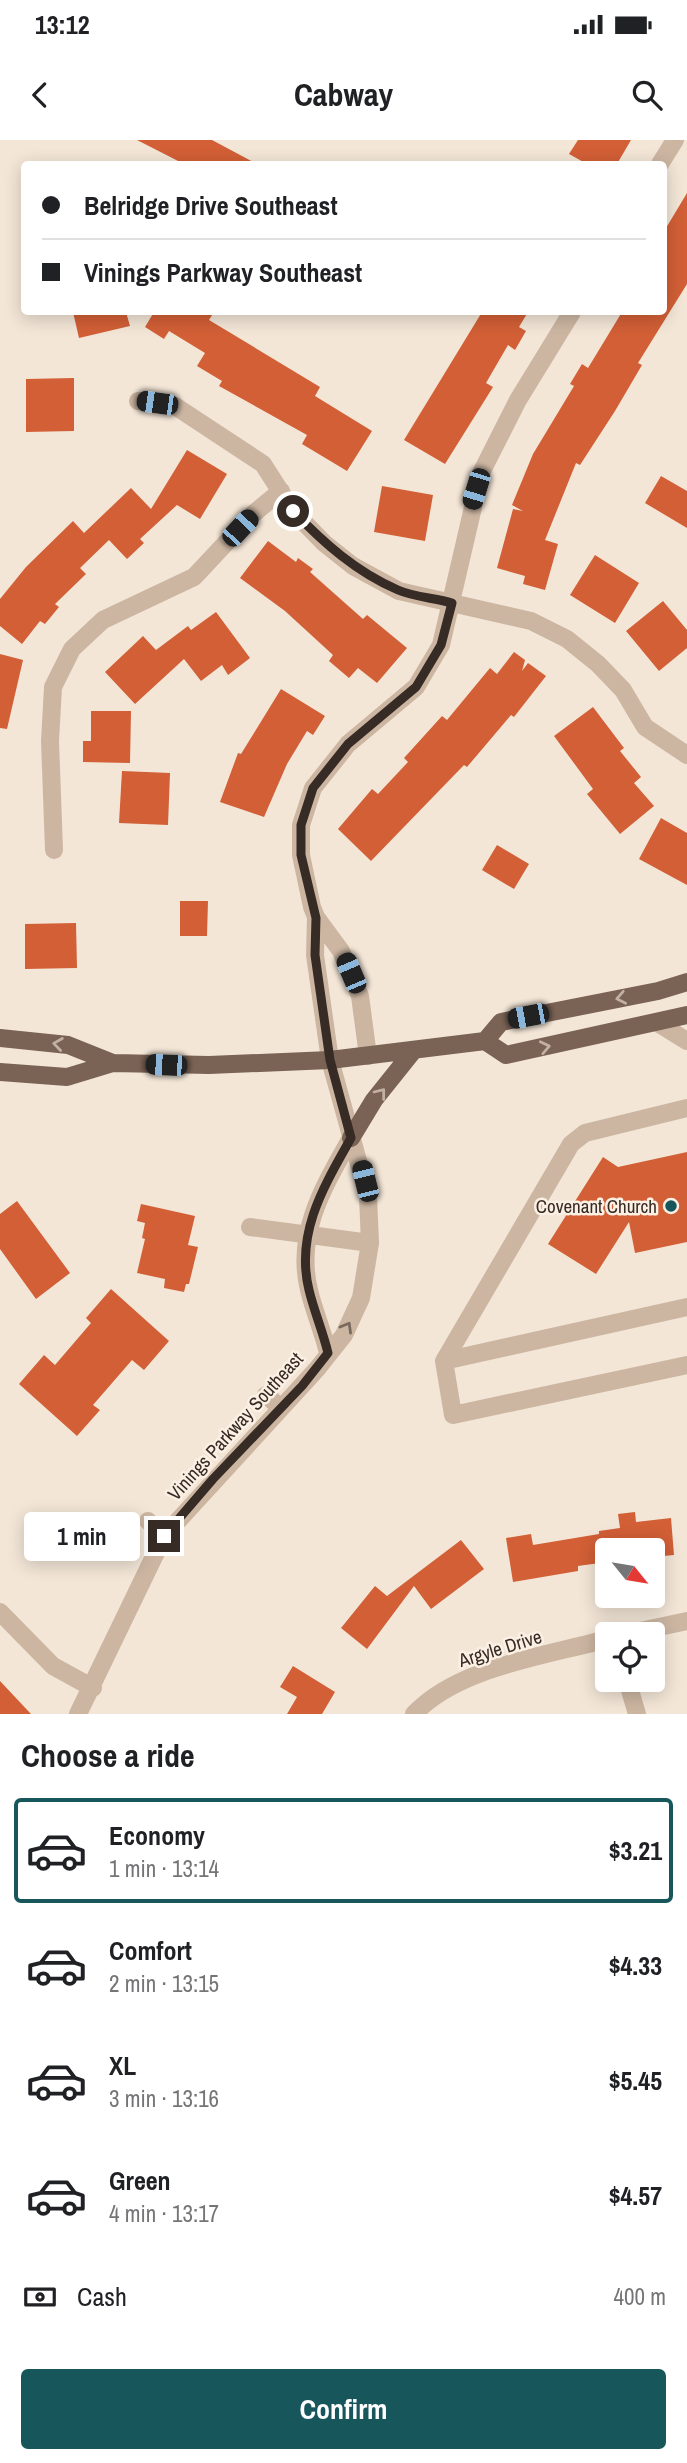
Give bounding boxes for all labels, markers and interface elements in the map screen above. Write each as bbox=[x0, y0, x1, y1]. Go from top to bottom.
text: 13:12 bbox=[35, 7, 90, 42]
text: Cabway bbox=[294, 73, 393, 116]
icon: back bbox=[21, 76, 59, 114]
icon: search bbox=[628, 76, 666, 114]
text: Belridge Drive Southeast bbox=[84, 188, 338, 223]
text: Vinings Parkway Southeast bbox=[84, 255, 362, 290]
car bbox=[135, 390, 180, 416]
car bbox=[460, 466, 493, 512]
route start bbox=[277, 495, 309, 527]
car bbox=[218, 505, 263, 551]
car bbox=[334, 950, 369, 996]
one-way arrow bbox=[615, 990, 627, 1005]
car bbox=[506, 1002, 551, 1030]
one-way arrow bbox=[52, 1037, 64, 1052]
one-way arrow bbox=[539, 1040, 551, 1055]
car bbox=[145, 1054, 188, 1076]
one-way arrow bbox=[372, 1088, 385, 1100]
car bbox=[350, 1158, 381, 1204]
place label: Covenant Church bbox=[536, 1193, 657, 1219]
marker: Covenant Church bbox=[663, 1198, 679, 1214]
one-way arrow bbox=[339, 1321, 352, 1334]
street label: Vinings Parkway Southeast bbox=[161, 1346, 309, 1506]
callout: 1 min bbox=[24, 1512, 140, 1560]
route end bbox=[148, 1520, 180, 1552]
text: 1 min bbox=[57, 1521, 107, 1552]
north arrow bbox=[595, 1538, 665, 1608]
map controls bbox=[595, 1538, 665, 1692]
button: locate bbox=[595, 1622, 665, 1692]
street label: Argyle Drive bbox=[454, 1623, 545, 1673]
text: Choose a ride bbox=[21, 1734, 195, 1777]
text: Economy bbox=[109, 1818, 205, 1853]
icon: car bbox=[25, 1819, 88, 1882]
text: $3.21 bbox=[609, 1833, 662, 1868]
text: 1 min · 13:14 bbox=[109, 1853, 219, 1884]
text: Comfort bbox=[109, 1933, 192, 1968]
icon: car bbox=[25, 1934, 88, 1997]
text: $4.33 bbox=[609, 1948, 662, 1983]
text: 2 min · 13:15 bbox=[109, 1968, 219, 1999]
text: XL bbox=[109, 2048, 136, 2083]
icon: car bbox=[25, 2049, 88, 2112]
text: $5.45 bbox=[609, 2063, 662, 2098]
text: 3 min · 13:16 bbox=[109, 2083, 219, 2114]
text: Green bbox=[109, 2163, 171, 2198]
icon: car bbox=[25, 2164, 88, 2227]
text: $4.57 bbox=[609, 2178, 662, 2213]
text: 4 min · 13:17 bbox=[109, 2198, 219, 2229]
icon: cash bbox=[21, 2278, 59, 2316]
text: Cash bbox=[77, 2279, 127, 2314]
text: 400 m bbox=[614, 2281, 666, 2312]
button: Confirm bbox=[21, 2369, 666, 2449]

